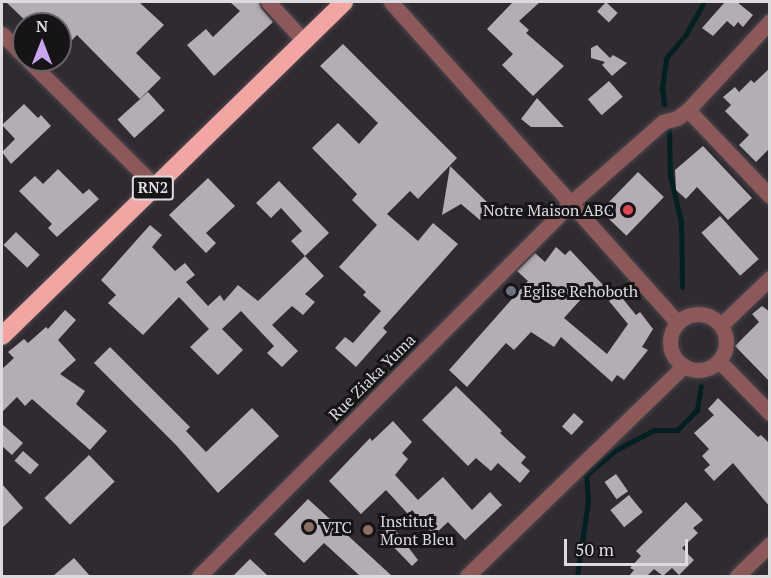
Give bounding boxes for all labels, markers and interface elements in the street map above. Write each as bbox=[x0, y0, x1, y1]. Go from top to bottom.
north arrow bbox=[12, 12, 72, 72]
text: N bbox=[36, 15, 48, 37]
road number: RN2 bbox=[130, 176, 176, 200]
place label: Notre Maison ABC bbox=[483, 200, 614, 220]
marker: Notre Maison ABC bbox=[619, 201, 637, 219]
place label: Eglise Rehoboth bbox=[523, 281, 638, 301]
marker: Eglise Rehoboth bbox=[504, 284, 518, 298]
street label: Rue Ziaka Yuma bbox=[325, 330, 419, 424]
place label: Institut Mont Bleu bbox=[380, 511, 454, 549]
place label: VTC bbox=[321, 517, 352, 537]
marker: VTC bbox=[302, 520, 316, 534]
marker: Institut Mont Bleu bbox=[361, 523, 375, 537]
scale bar bbox=[567, 527, 692, 565]
text: 50 m bbox=[575, 537, 614, 561]

